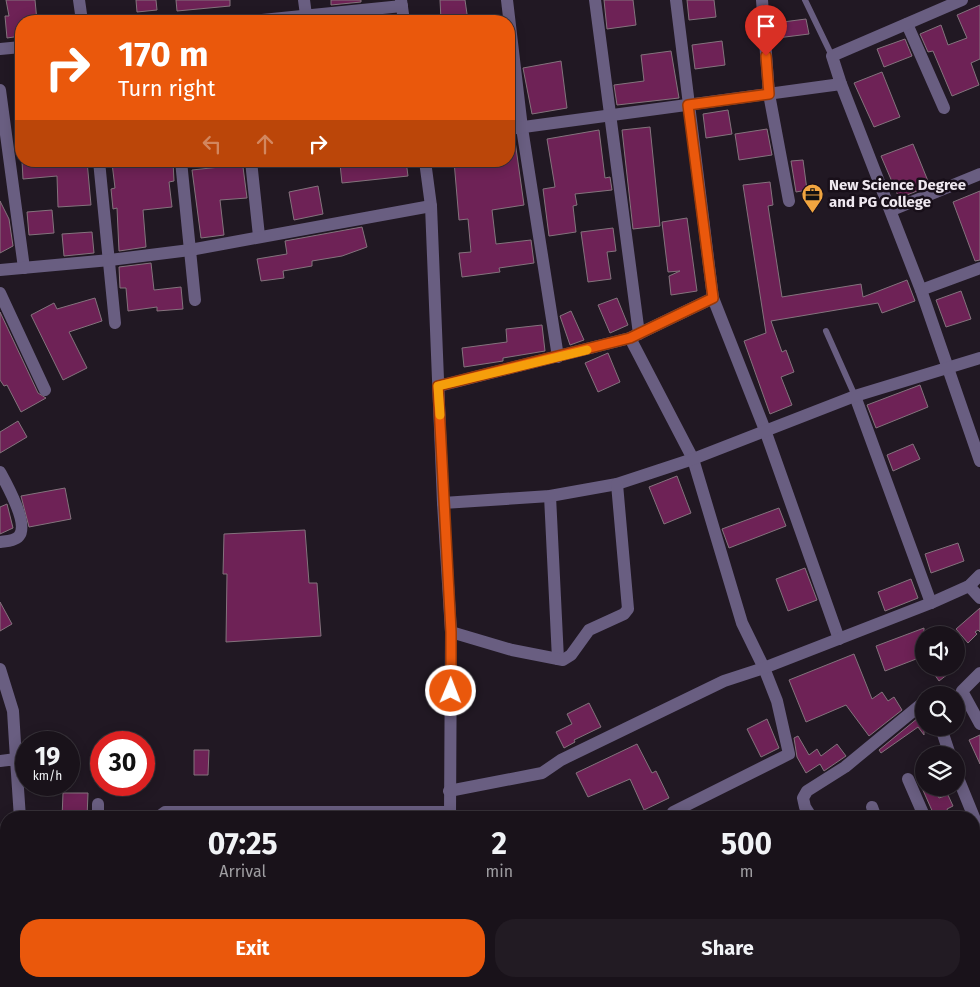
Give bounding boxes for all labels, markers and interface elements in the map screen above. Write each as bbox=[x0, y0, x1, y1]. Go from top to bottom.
pin bbox=[745, 5, 787, 56]
icon: arrive bbox=[752, 12, 780, 40]
text: 170 m bbox=[118, 33, 209, 75]
icon: right bbox=[35, 35, 100, 100]
text: Turn right bbox=[118, 75, 215, 102]
icon: left bbox=[198, 130, 226, 158]
icon: ahead bbox=[251, 130, 279, 158]
icon: right bbox=[304, 130, 332, 158]
place label: New Science Degree and PG College bbox=[829, 176, 966, 211]
office icon: New Science Degree and PG College bbox=[801, 182, 825, 213]
map controls bbox=[915, 626, 965, 796]
button: sound bbox=[915, 626, 965, 676]
position arrow bbox=[424, 664, 476, 716]
button: search bbox=[915, 686, 965, 736]
speed limit sign: 30 bbox=[90, 731, 155, 796]
text: 19 bbox=[35, 742, 60, 772]
button: layers bbox=[915, 746, 965, 796]
text: km/h bbox=[33, 769, 62, 783]
text: 07:25 bbox=[208, 826, 278, 862]
text: 2 bbox=[492, 826, 507, 862]
text: 500 bbox=[721, 826, 772, 862]
text: Arrival bbox=[219, 862, 266, 881]
text: min bbox=[485, 862, 513, 881]
text: m bbox=[740, 862, 753, 881]
button: Exit bbox=[20, 919, 485, 977]
button: Share bbox=[495, 919, 960, 977]

